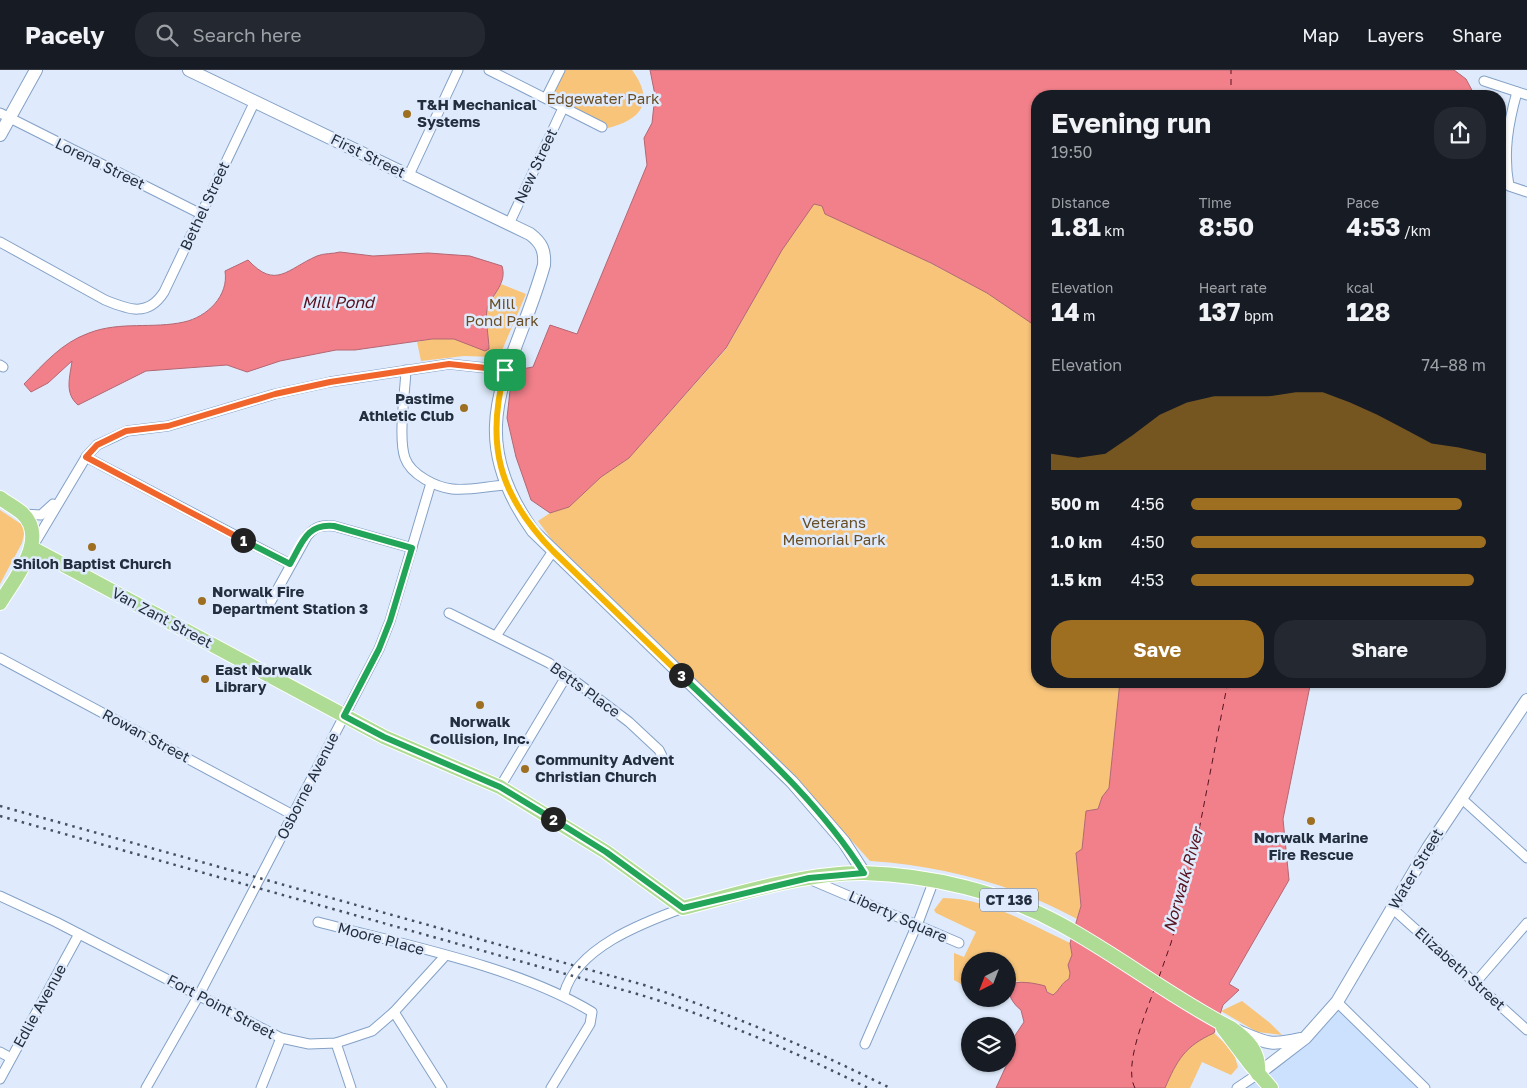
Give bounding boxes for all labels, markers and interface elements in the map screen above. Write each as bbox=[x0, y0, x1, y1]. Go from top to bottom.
search box bbox=[135, 12, 485, 57]
text: Pacely bbox=[25, 20, 105, 49]
icon: search bbox=[153, 21, 181, 49]
text: Search here bbox=[193, 23, 301, 46]
text: Map bbox=[1302, 24, 1339, 46]
text: Layers bbox=[1367, 24, 1424, 46]
text: Share bbox=[1452, 24, 1502, 46]
park label: Edgewater Park bbox=[547, 89, 660, 107]
place label: T&H Mechanical Systems bbox=[417, 95, 537, 130]
text: Evening run bbox=[1051, 106, 1211, 139]
button: share bbox=[1434, 107, 1486, 159]
marker: T&H Mechanical Systems bbox=[401, 108, 413, 120]
street label: New Street bbox=[510, 125, 560, 206]
street label: First Street bbox=[328, 129, 409, 181]
street label: Lorena Street bbox=[53, 134, 148, 193]
text: 19:50 bbox=[1051, 142, 1092, 162]
street label: Bethel Street bbox=[176, 158, 232, 253]
text: Distance bbox=[1051, 194, 1110, 211]
text: Time bbox=[1199, 194, 1232, 211]
text: Pace bbox=[1346, 194, 1379, 211]
text: 1.81 bbox=[1051, 211, 1101, 242]
text: 8:50 bbox=[1199, 211, 1254, 242]
text: 4:53 bbox=[1346, 211, 1400, 242]
text: km bbox=[1101, 222, 1125, 239]
text: /km bbox=[1400, 222, 1431, 239]
text: Elevation bbox=[1051, 279, 1113, 296]
text: Heart rate bbox=[1199, 279, 1267, 296]
text: kcal bbox=[1346, 279, 1374, 296]
water label: Mill Pond bbox=[302, 292, 376, 312]
park label: Mill Pond Park bbox=[465, 294, 539, 329]
text: 14 bbox=[1051, 296, 1080, 327]
text: 137 bbox=[1199, 296, 1240, 327]
text: 128 bbox=[1346, 296, 1390, 327]
text: m bbox=[1080, 307, 1095, 324]
text: bpm bbox=[1240, 307, 1274, 324]
pin bbox=[484, 349, 526, 391]
text: Elevation bbox=[1051, 355, 1122, 375]
text: 74–88 m bbox=[1422, 355, 1486, 375]
icon: arrive bbox=[491, 356, 519, 384]
place label: Pastime Athletic Club bbox=[359, 389, 454, 424]
marker: Pastime Athletic Club bbox=[458, 402, 470, 414]
text: 500 m bbox=[1051, 494, 1100, 514]
text: 4:56 bbox=[1131, 494, 1165, 514]
park label: Veterans Memorial Park bbox=[782, 513, 886, 548]
pin: 1 bbox=[230, 528, 256, 552]
text: 1 bbox=[240, 532, 247, 549]
text: 1.0 km bbox=[1051, 532, 1102, 552]
text: 4:50 bbox=[1131, 532, 1165, 552]
marker: Shiloh Baptist Church bbox=[86, 541, 98, 553]
place label: Shiloh Baptist Church bbox=[13, 554, 171, 572]
text: 1.5 km bbox=[1051, 570, 1101, 590]
text: 4:53 bbox=[1131, 570, 1164, 590]
place label: Norwalk Fire Department Station 3 bbox=[212, 582, 368, 617]
street label: Van Zant Street bbox=[109, 583, 216, 651]
marker: Norwalk Fire Department Station 3 bbox=[196, 595, 208, 607]
button: Save bbox=[1051, 620, 1264, 678]
button: Share bbox=[1274, 620, 1486, 678]
street label: Betts Place bbox=[547, 658, 624, 721]
place label: East Norwalk Library bbox=[215, 660, 312, 695]
pin: 3 bbox=[668, 662, 694, 688]
text: 3 bbox=[677, 667, 686, 684]
marker: East Norwalk Library bbox=[199, 673, 211, 685]
marker: Norwalk Collision, Inc. bbox=[474, 699, 486, 711]
street label: Rowan Street bbox=[100, 704, 193, 766]
place label: Norwalk Collision, Inc. bbox=[430, 712, 530, 747]
street label: Osborne Avenue bbox=[272, 729, 342, 842]
place label: Community Advent Christian Church bbox=[535, 750, 674, 785]
marker: Community Advent Christian Church bbox=[519, 763, 531, 775]
pin: 2 bbox=[540, 806, 566, 832]
text: 2 bbox=[549, 811, 558, 828]
marker: Norwalk Marine Fire Rescue bbox=[1305, 815, 1317, 827]
water label: Norwalk River bbox=[1159, 823, 1208, 934]
street label: Water Street bbox=[1384, 825, 1446, 912]
place label: Norwalk Marine Fire Rescue bbox=[1254, 828, 1369, 863]
street label: Liberty Square bbox=[846, 886, 951, 946]
road number: CT 136 bbox=[980, 888, 1038, 912]
street label: Moore Place bbox=[336, 918, 427, 958]
street label: Elizabeth Street bbox=[1412, 923, 1510, 1014]
north arrow bbox=[961, 952, 1016, 1008]
map controls bbox=[961, 952, 1016, 1072]
street label: Edlie Avenue bbox=[9, 960, 70, 1050]
street label: Fort Point Street bbox=[164, 970, 278, 1042]
button: layers bbox=[961, 1017, 1016, 1072]

